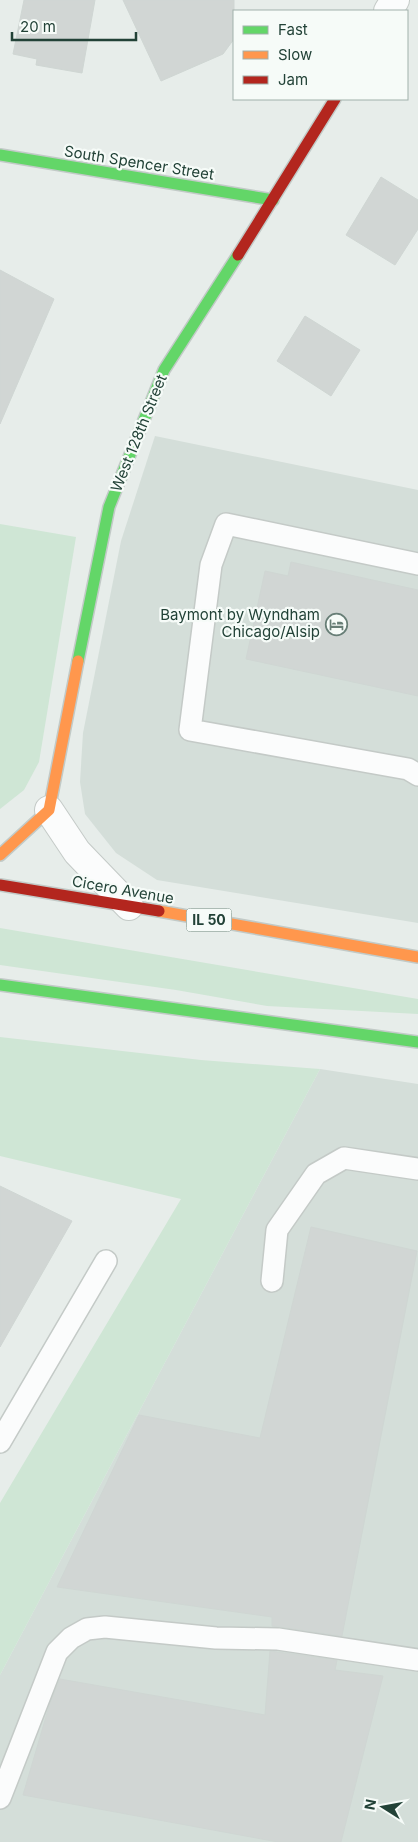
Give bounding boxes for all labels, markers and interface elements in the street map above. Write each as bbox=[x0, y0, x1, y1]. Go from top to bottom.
scale bar bbox=[12, 10, 136, 42]
legend bbox=[233, 10, 408, 100]
text: 20 m bbox=[20, 17, 56, 36]
text: Fast bbox=[278, 20, 308, 39]
text: Slow bbox=[278, 45, 312, 64]
text: Jam bbox=[278, 70, 308, 89]
street label: South Spencer Street bbox=[63, 141, 215, 184]
street label: West 128th Street bbox=[106, 371, 171, 494]
place label: Baymont by Wyndham Chicago/Alsip bbox=[160, 605, 320, 641]
hotel icon: Baymont by Wyndham Chicago/Alsip bbox=[324, 612, 348, 636]
street label: Cicero Avenue bbox=[71, 871, 176, 908]
road number: IL 50 bbox=[186, 908, 232, 932]
north arrow bbox=[358, 1782, 408, 1832]
text: N bbox=[360, 1798, 379, 1811]

